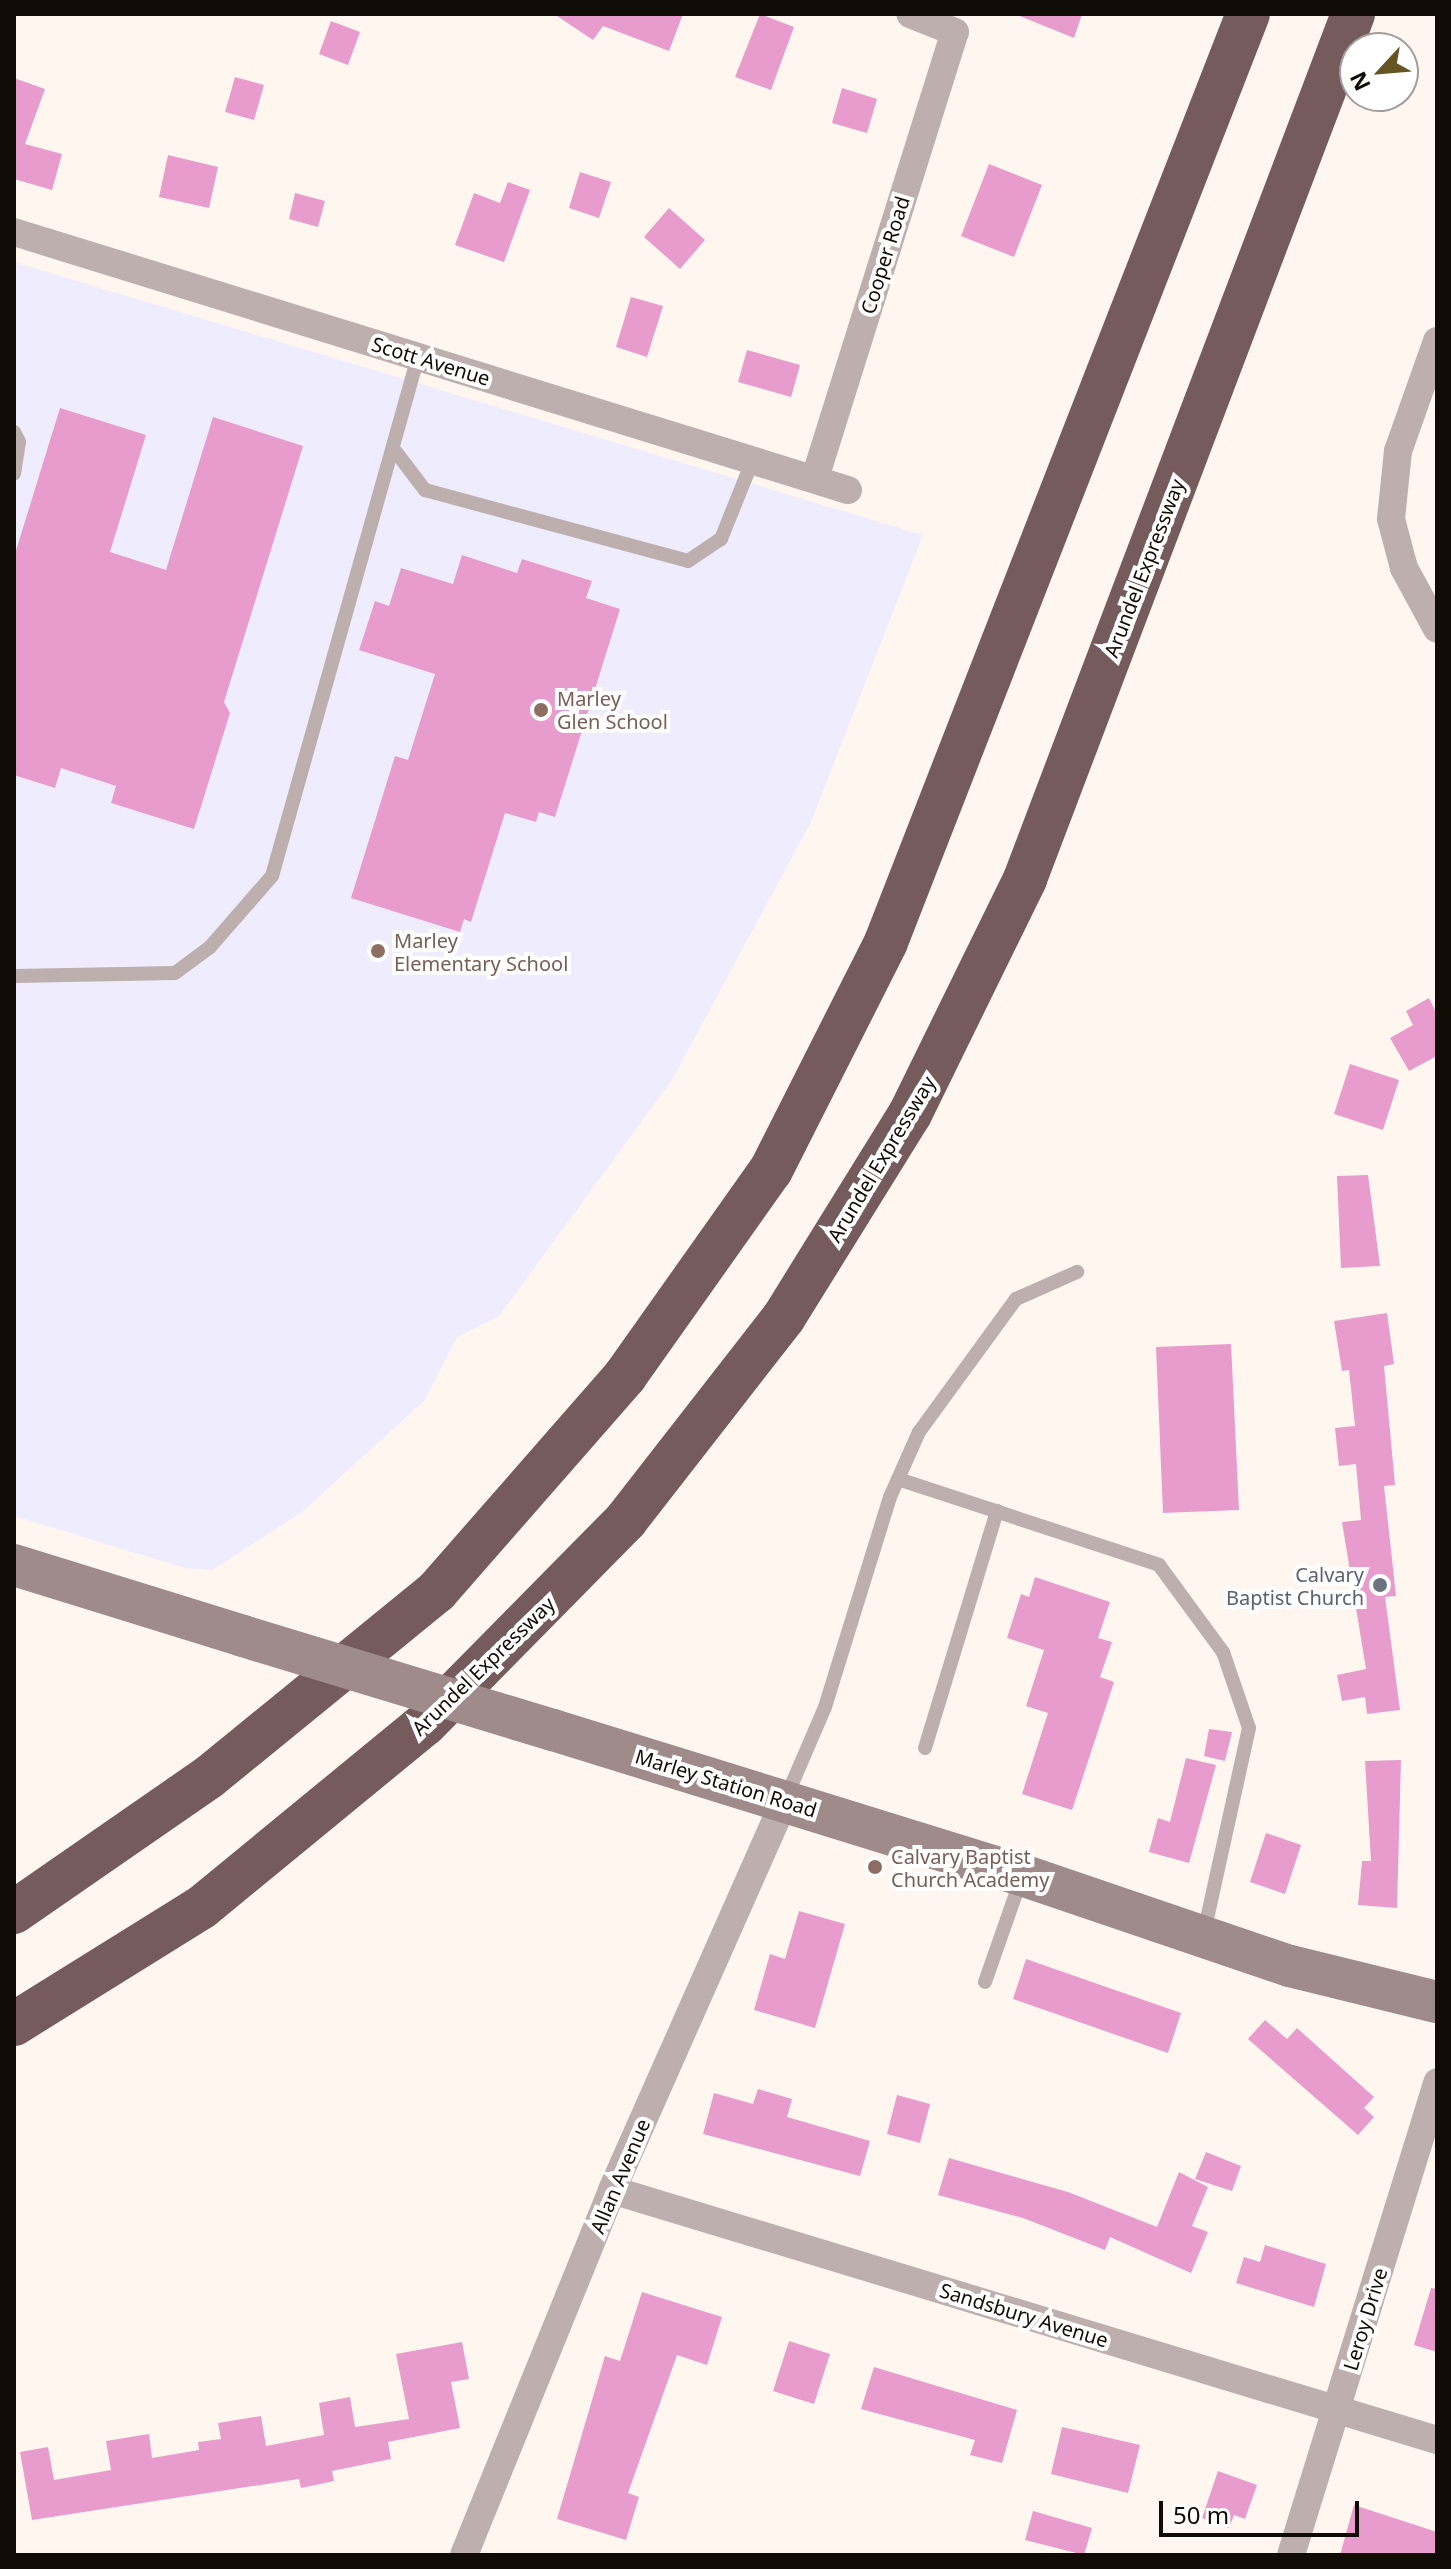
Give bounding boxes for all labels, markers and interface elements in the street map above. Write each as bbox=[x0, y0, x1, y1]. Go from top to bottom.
north arrow bbox=[1339, 32, 1419, 112]
text: N bbox=[1342, 67, 1377, 96]
street label: Cooper Road bbox=[856, 193, 914, 317]
street label: Scott Avenue bbox=[369, 332, 493, 390]
street label: Arundel Expressway bbox=[1099, 475, 1189, 661]
place label: Marley Glen School bbox=[557, 686, 668, 733]
marker: Marley Glen School bbox=[532, 701, 550, 719]
place label: Marley Elementary School bbox=[394, 928, 568, 975]
marker: Marley Elementary School bbox=[369, 942, 387, 960]
street label: Arundel Expressway bbox=[822, 1072, 940, 1246]
place label: Calvary Baptist Church bbox=[1226, 1562, 1364, 1609]
marker: Calvary Baptist Church bbox=[1371, 1576, 1389, 1594]
street label: Arundel Expressway bbox=[407, 1592, 559, 1740]
street label: Marley Station Road bbox=[632, 1744, 820, 1822]
place label: Calvary Baptist Church Academy bbox=[891, 1844, 1049, 1891]
marker: Calvary Baptist Church Academy bbox=[866, 1858, 884, 1876]
street label: Allan Avenue bbox=[585, 2115, 655, 2237]
street label: Leroy Drive bbox=[1338, 2265, 1392, 2373]
street label: Sandsbury Avenue bbox=[937, 2278, 1111, 2352]
scale bar bbox=[1163, 2485, 1363, 2535]
text: 50 m bbox=[1173, 2498, 1229, 2531]

